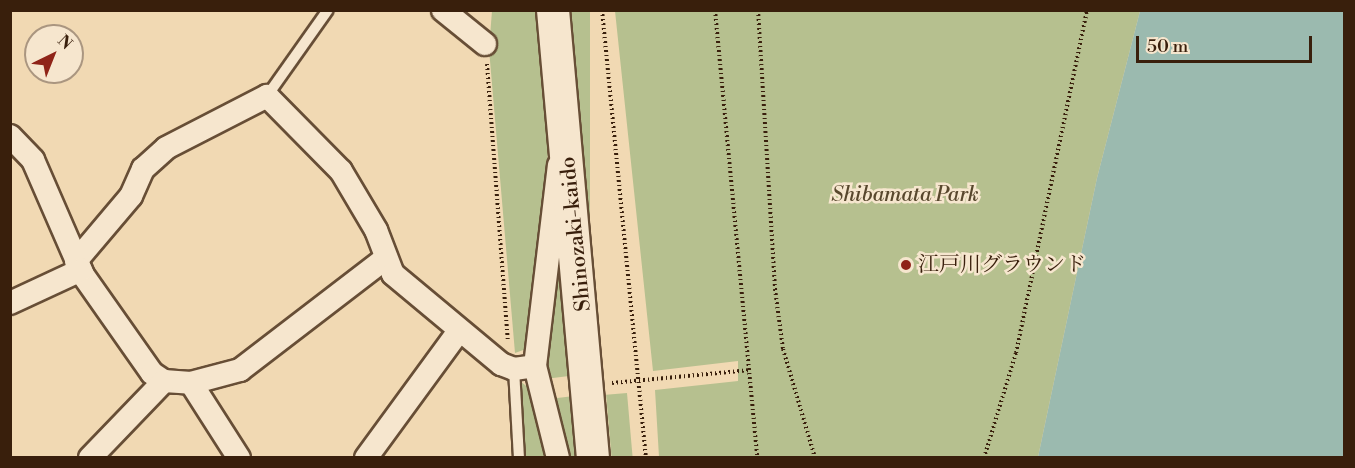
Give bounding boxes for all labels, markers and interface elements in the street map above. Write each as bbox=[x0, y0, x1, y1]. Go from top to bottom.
north arrow bbox=[24, 24, 84, 84]
scale bar bbox=[1139, 24, 1314, 62]
text: N bbox=[53, 31, 76, 54]
text: 50 m bbox=[1147, 35, 1188, 58]
street label: Shinozaki-kaido bbox=[555, 155, 597, 313]
park label: Shibamata Park bbox=[831, 182, 979, 208]
place label: 江戸川グラウンド bbox=[918, 252, 1086, 278]
marker: 江戸川グラウンド bbox=[899, 258, 913, 272]

